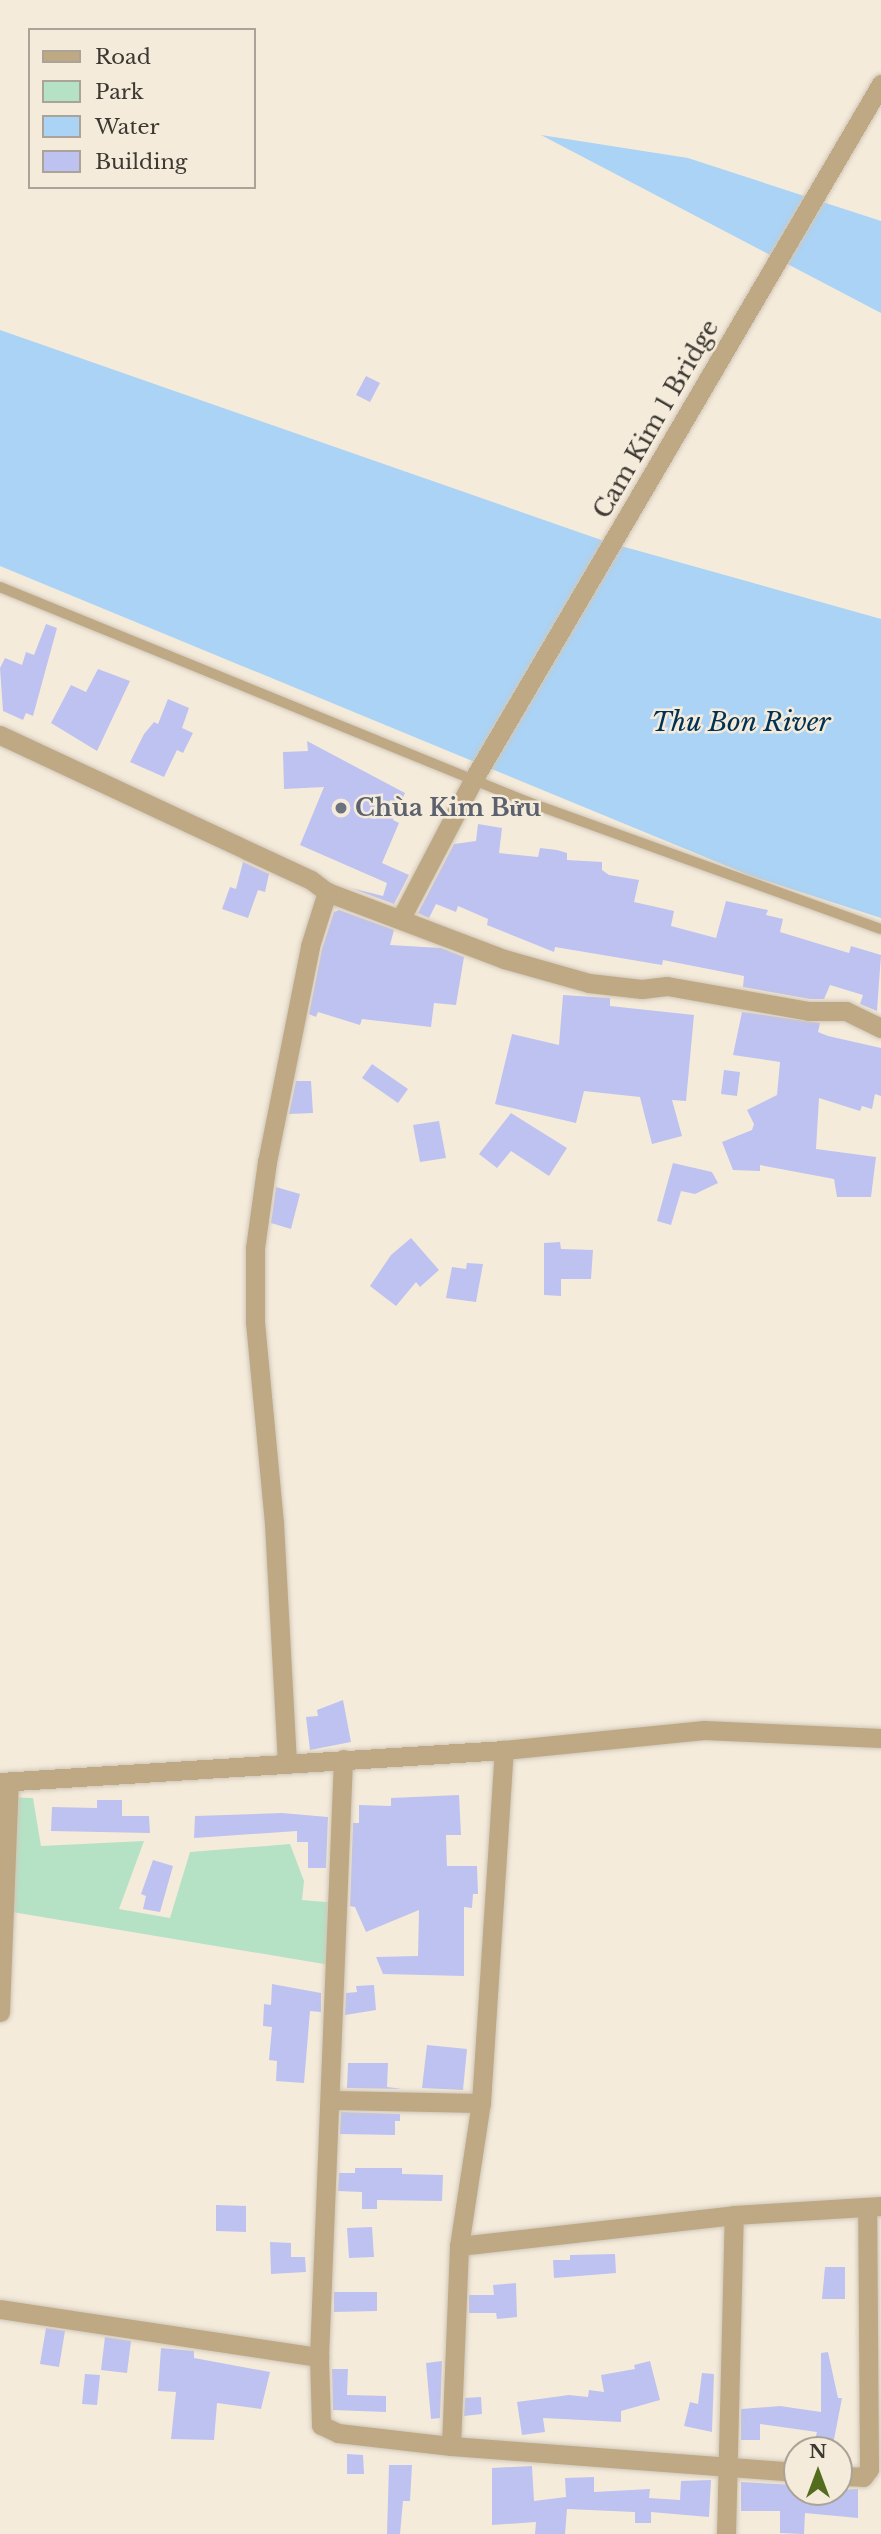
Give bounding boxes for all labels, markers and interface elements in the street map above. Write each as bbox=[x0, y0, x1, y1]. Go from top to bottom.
legend bbox=[28, 28, 256, 189]
text: Road bbox=[95, 44, 151, 70]
text: Park bbox=[95, 79, 144, 105]
text: Water bbox=[95, 114, 159, 140]
text: Building bbox=[95, 149, 187, 175]
street label: Cam Kim 1 Bridge bbox=[587, 315, 725, 523]
water label: Thu Bon River bbox=[651, 707, 831, 739]
place label: Chùa Kim Bửu bbox=[355, 794, 541, 822]
marker: Chùa Kim Bửu bbox=[333, 800, 349, 816]
north arrow bbox=[783, 2436, 853, 2506]
text: N bbox=[809, 2440, 827, 2463]

